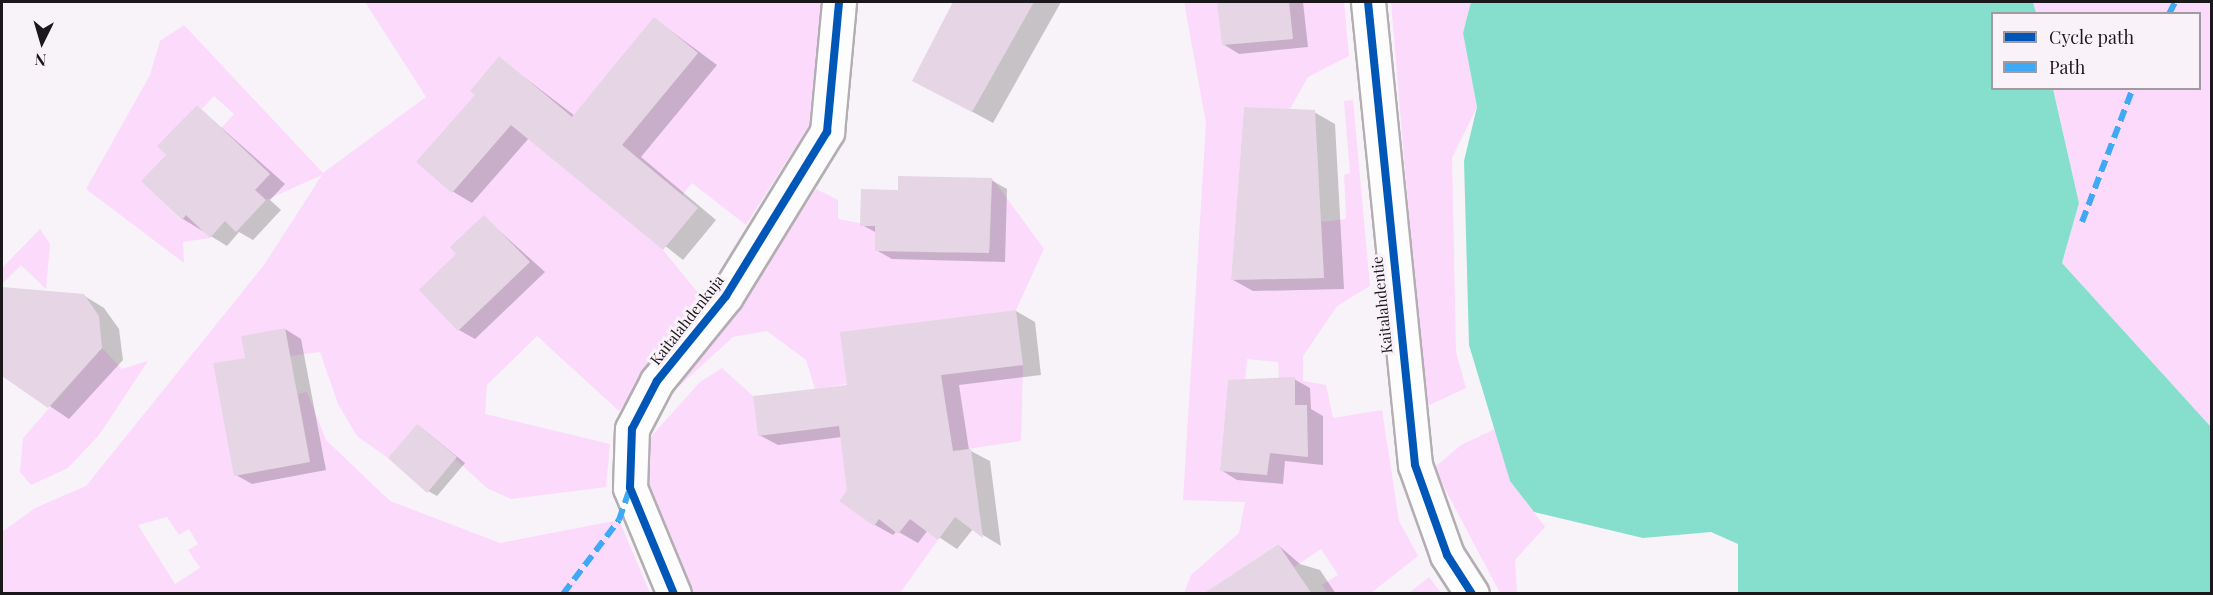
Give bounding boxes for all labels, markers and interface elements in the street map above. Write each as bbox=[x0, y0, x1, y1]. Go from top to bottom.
north arrow bbox=[12, 12, 72, 72]
legend bbox=[1991, 12, 2201, 90]
text: Cycle path bbox=[2049, 25, 2134, 49]
text: N bbox=[34, 49, 47, 71]
text: Path bbox=[2049, 55, 2085, 79]
street label: Kaitalahdentie bbox=[1368, 256, 1396, 354]
street label: Kaitalahdenkuja bbox=[646, 272, 728, 368]

